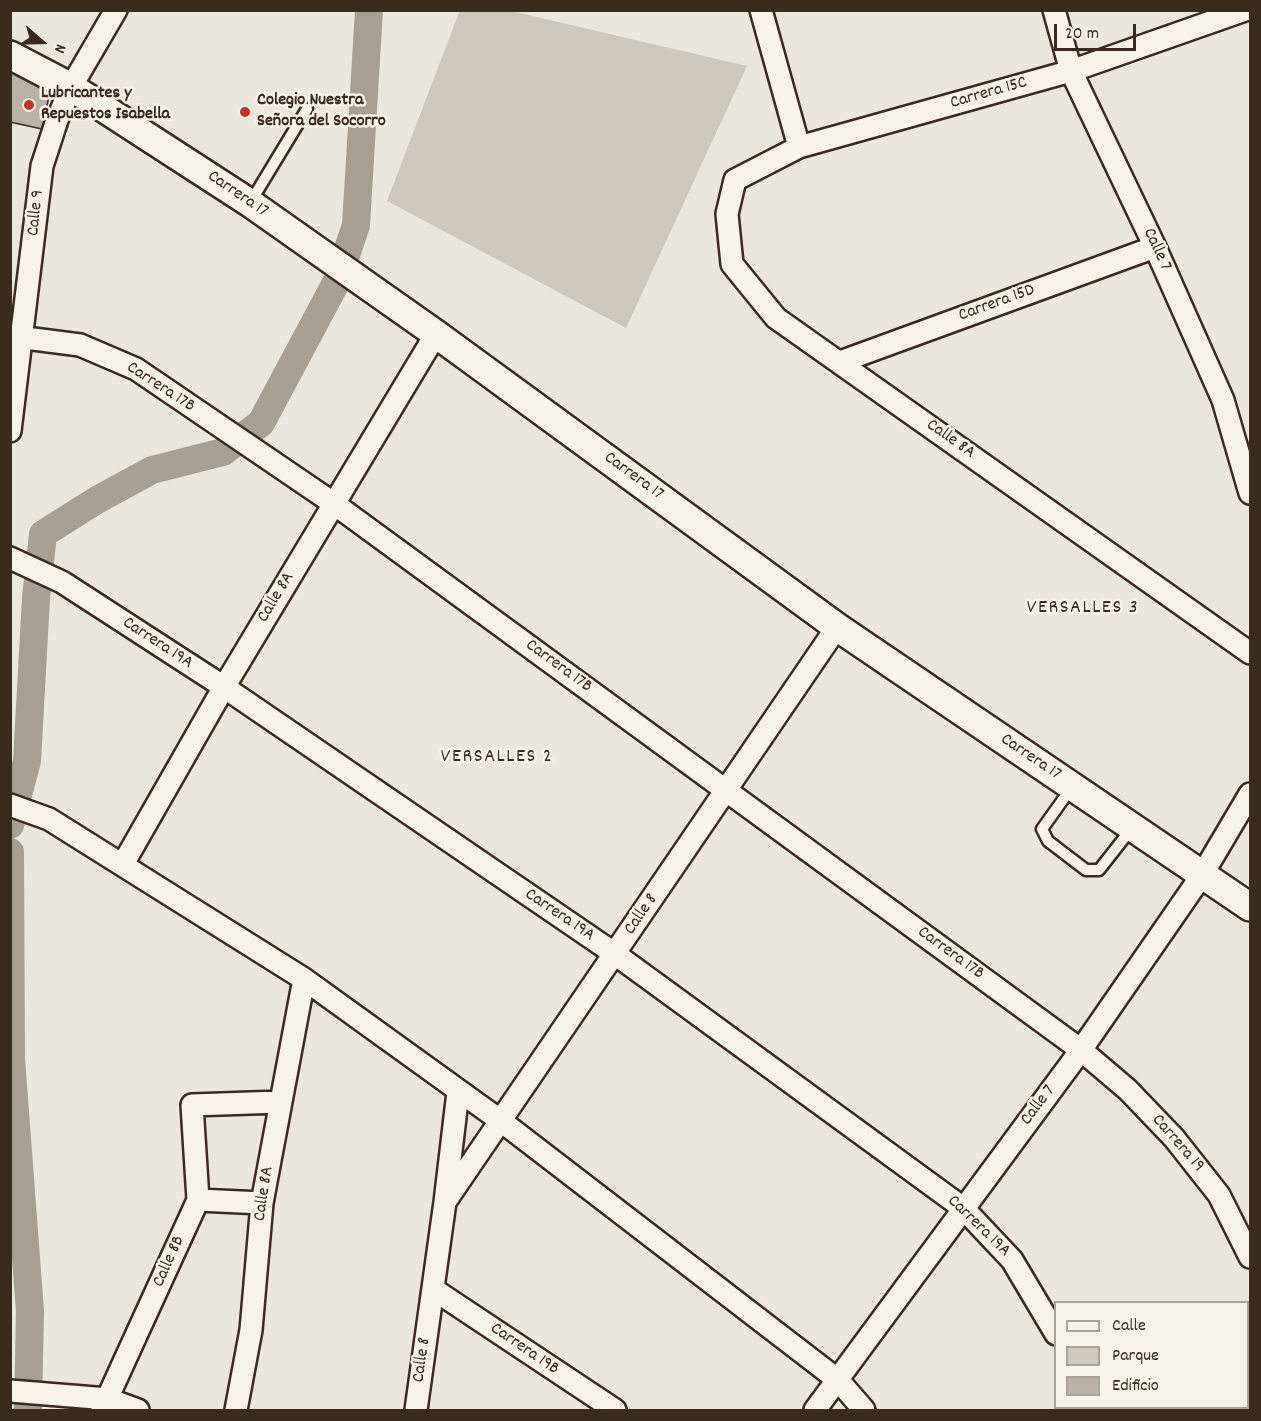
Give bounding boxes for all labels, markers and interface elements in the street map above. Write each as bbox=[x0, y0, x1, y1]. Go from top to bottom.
north arrow bbox=[12, 12, 72, 72]
scale bar bbox=[1057, 12, 1140, 50]
text: 20 m bbox=[1065, 22, 1099, 47]
text: N bbox=[47, 41, 72, 56]
street label: Carrera 15C bbox=[948, 73, 1030, 115]
place label: Lubricantes y Repuestos Isabella bbox=[41, 84, 170, 127]
place label: Colegio Nuestra Señora del Socorro bbox=[257, 91, 386, 134]
marker: Lubricantes y Repuestos Isabella bbox=[22, 98, 36, 112]
marker: Colegio Nuestra Señora del Socorro bbox=[238, 105, 252, 119]
street label: Carrera 17 bbox=[202, 167, 272, 223]
street label: Calle 9 bbox=[24, 189, 50, 237]
street label: Calle 7 bbox=[1137, 225, 1175, 275]
street label: Carrera 15D bbox=[956, 280, 1038, 328]
street label: Carrera 17B bbox=[122, 358, 198, 418]
street label: Calle 8A bbox=[921, 415, 979, 465]
street label: Carrera 17 bbox=[599, 448, 667, 506]
street label: Calle 8A bbox=[254, 569, 300, 627]
district label: VERSALLES 3 bbox=[1027, 597, 1139, 621]
street label: Carrera 19A bbox=[118, 613, 196, 675]
street label: Carrera 17B bbox=[520, 636, 596, 698]
street label: Carrera 17 bbox=[995, 730, 1065, 786]
district label: VERSALLES 2 bbox=[441, 746, 553, 770]
street label: Carrera 19A bbox=[520, 885, 598, 947]
street label: Calle 8 bbox=[620, 890, 664, 940]
street label: Carrera 17B bbox=[912, 923, 988, 985]
street label: Calle 7 bbox=[1017, 1082, 1061, 1130]
street label: Carrera 19 bbox=[1146, 1110, 1208, 1178]
street label: Calle 8A bbox=[250, 1165, 280, 1223]
street label: Carrera 19A bbox=[942, 1191, 1014, 1263]
street label: Calle 8B bbox=[149, 1233, 191, 1291]
legend bbox=[1054, 1301, 1249, 1409]
text: Calle bbox=[1112, 1314, 1146, 1339]
street label: Carrera 19B bbox=[485, 1319, 563, 1381]
street label: Calle 8 bbox=[409, 1336, 437, 1384]
text: Parque bbox=[1112, 1344, 1159, 1369]
text: Edificio bbox=[1112, 1374, 1159, 1399]

